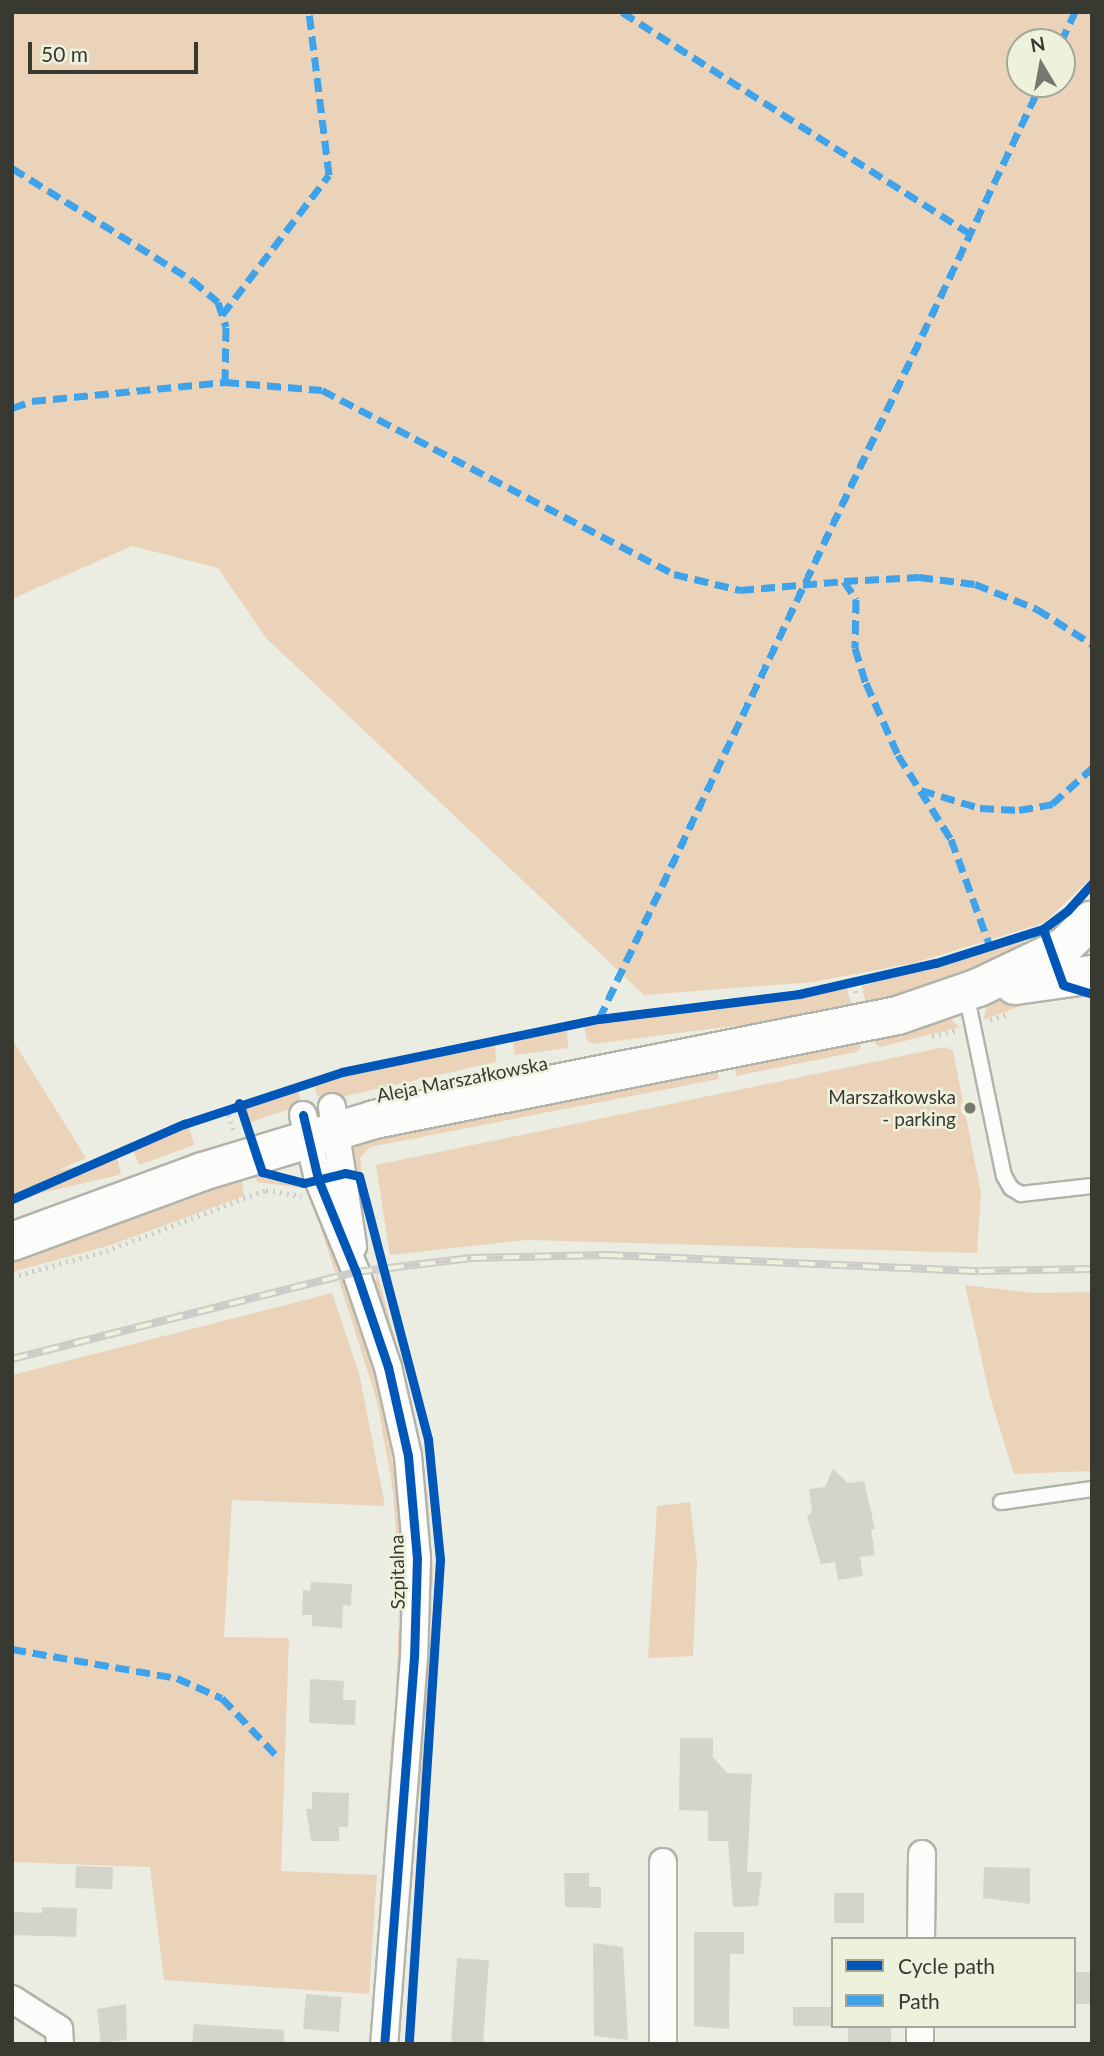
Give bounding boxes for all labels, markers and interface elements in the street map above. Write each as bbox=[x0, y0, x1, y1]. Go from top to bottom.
scale bar bbox=[32, 28, 201, 72]
north arrow bbox=[1006, 28, 1076, 98]
text: N bbox=[1028, 31, 1047, 56]
text: 50 m bbox=[41, 41, 88, 66]
street label: Aleja Marszałkowska bbox=[374, 1051, 550, 1107]
place label: Marszałkowska - parking bbox=[828, 1086, 956, 1130]
marker: Marszałkowska - parking bbox=[962, 1100, 978, 1116]
street label: Szpitalna bbox=[385, 1535, 409, 1609]
legend bbox=[831, 1937, 1076, 2028]
text: Cycle path bbox=[898, 1953, 995, 1978]
text: Path bbox=[898, 1988, 940, 2013]

